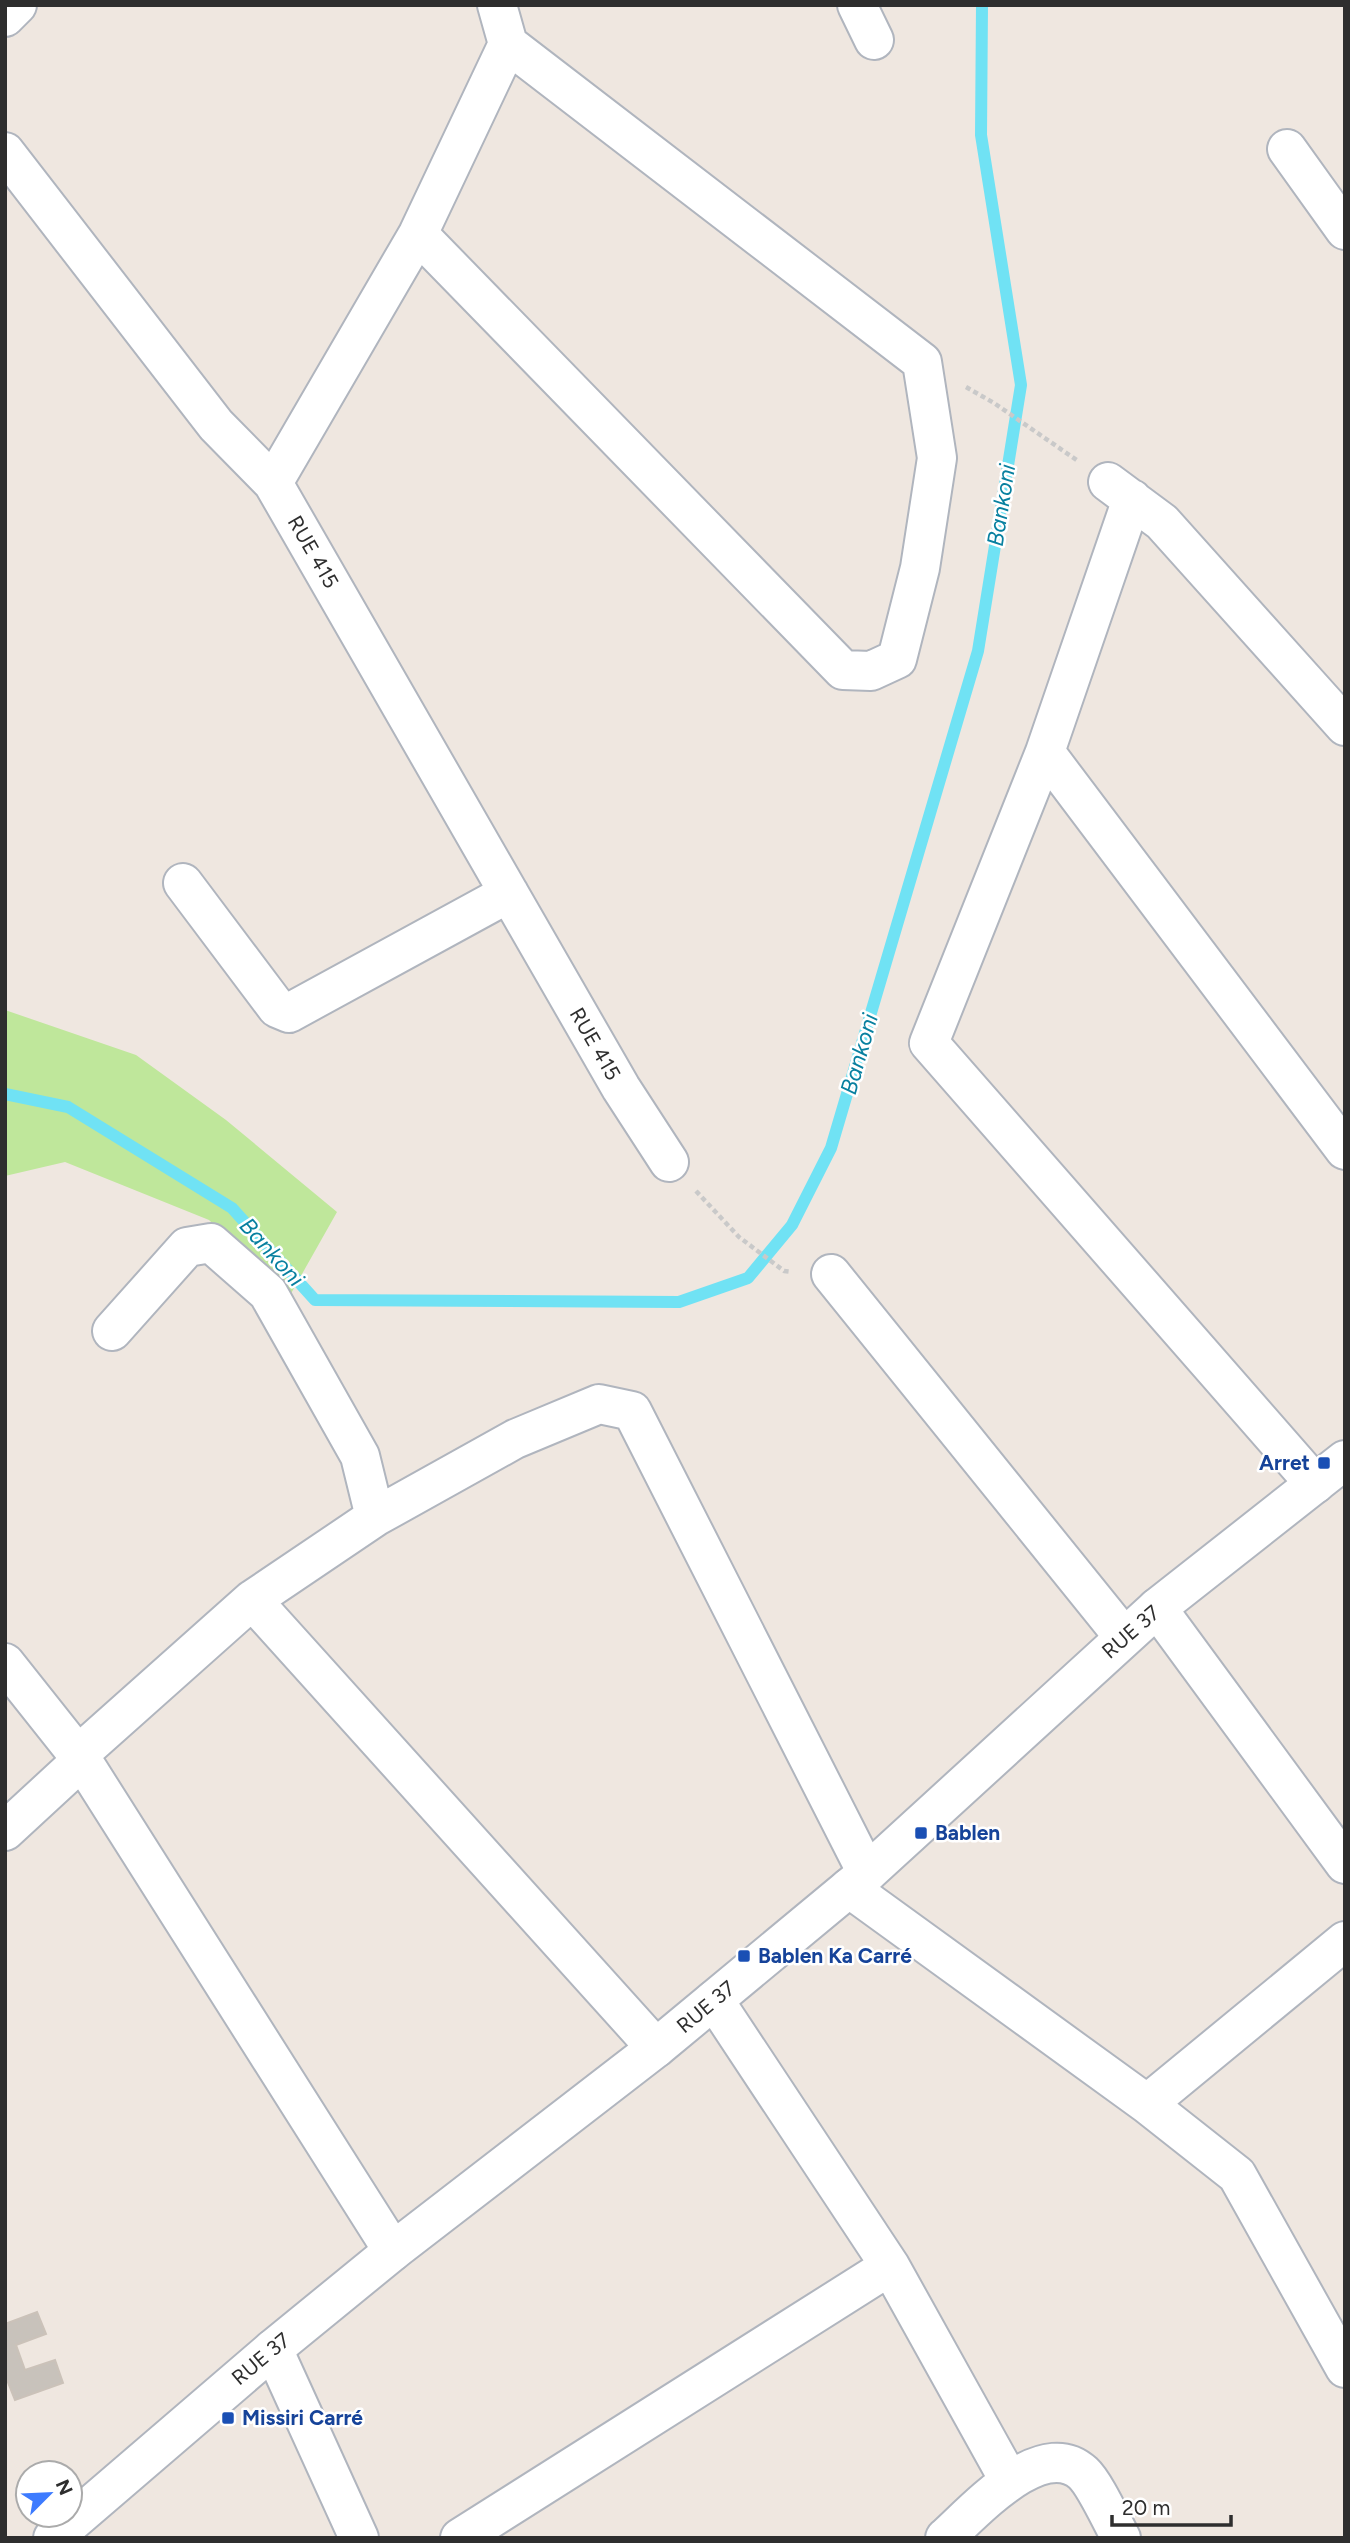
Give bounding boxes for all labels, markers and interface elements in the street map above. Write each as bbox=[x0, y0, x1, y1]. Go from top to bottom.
water label: Bankoni bbox=[981, 461, 1021, 548]
street label: RUE 415 bbox=[283, 511, 344, 592]
street label: RUE 415 bbox=[565, 1003, 626, 1084]
water label: Bankoni bbox=[834, 1010, 884, 1098]
water label: Bankoni bbox=[234, 1212, 311, 1293]
place label: Arret bbox=[1259, 1450, 1310, 1475]
marker: Arret bbox=[1316, 1455, 1332, 1471]
street label: RUE 37 bbox=[1097, 1600, 1165, 1663]
place label: Bablen bbox=[935, 1820, 1000, 1845]
marker: Bablen bbox=[913, 1825, 929, 1841]
place label: Bablen Ka Carré bbox=[758, 1943, 912, 1968]
marker: Bablen Ka Carré bbox=[736, 1948, 752, 1964]
street label: RUE 37 bbox=[671, 1975, 740, 2038]
street label: RUE 37 bbox=[226, 2327, 295, 2390]
place label: Missiri Carré bbox=[242, 2405, 363, 2430]
marker: Missiri Carré bbox=[220, 2410, 236, 2426]
north arrow bbox=[14, 2459, 84, 2529]
text: N bbox=[51, 2476, 78, 2499]
scale bar bbox=[1112, 2484, 1231, 2528]
text: 20 m bbox=[1122, 2495, 1170, 2520]

